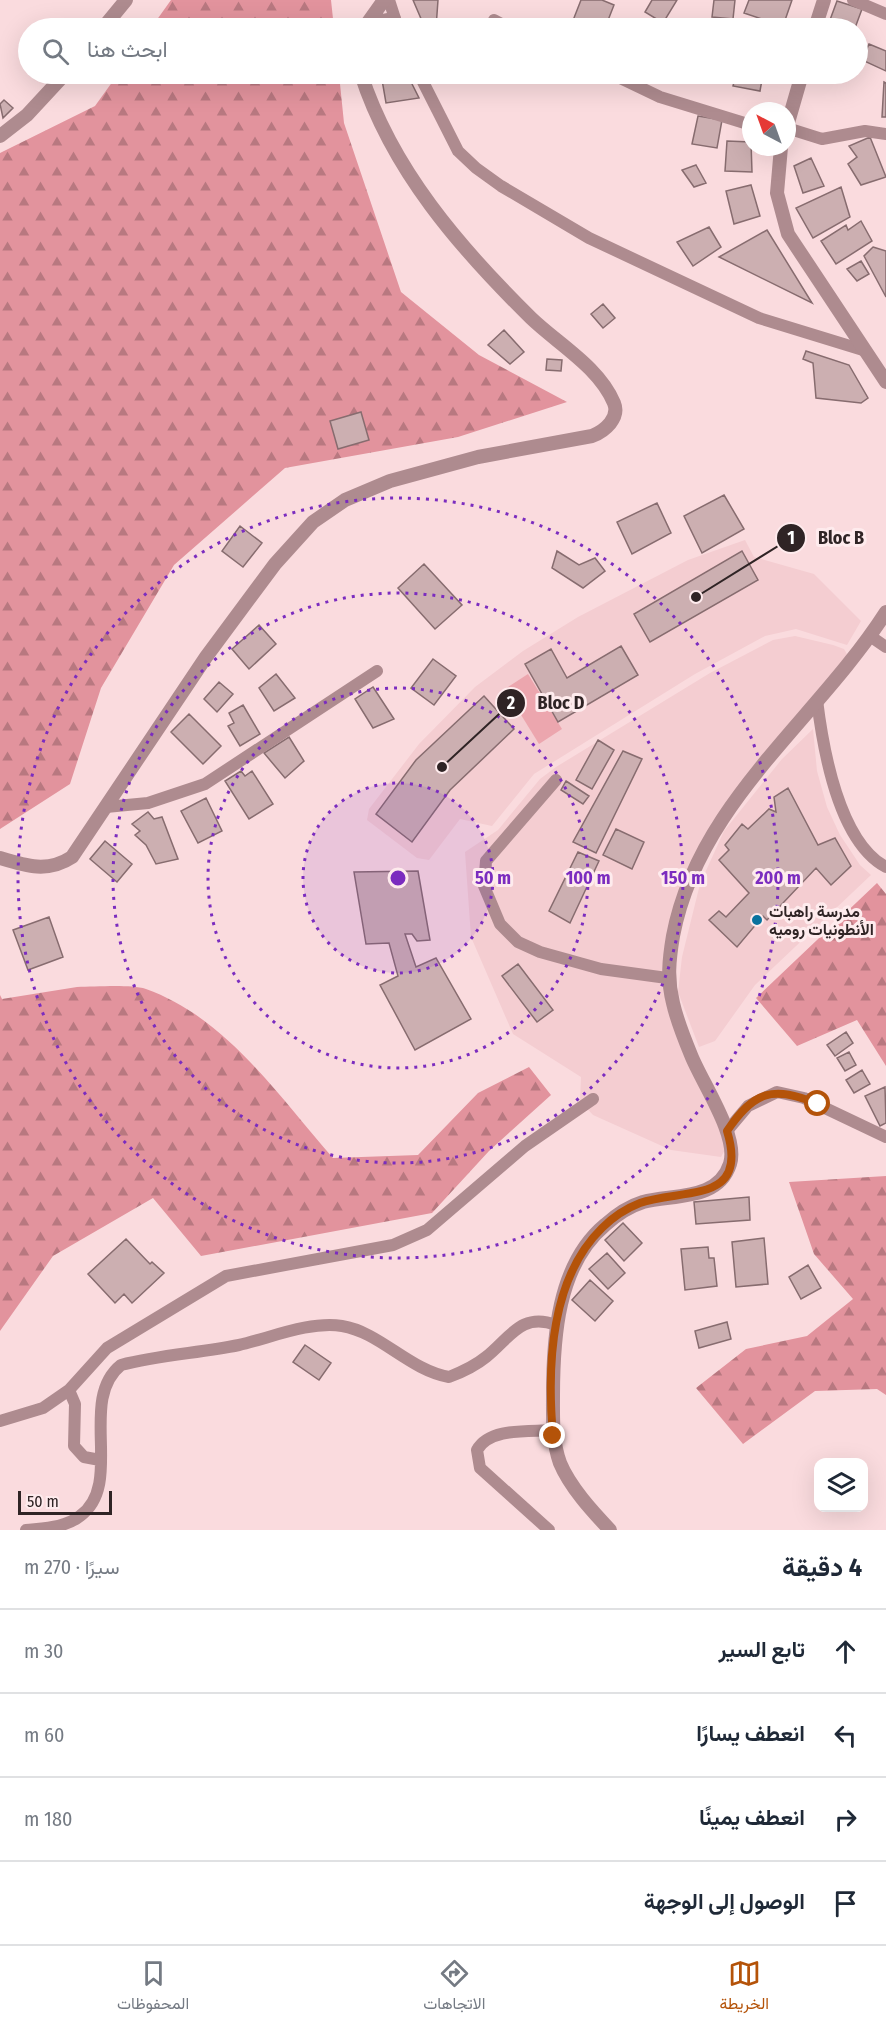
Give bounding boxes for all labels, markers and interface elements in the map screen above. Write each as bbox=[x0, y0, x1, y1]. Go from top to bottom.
search box bbox=[18, 18, 868, 84]
icon: search bbox=[39, 35, 72, 68]
text: ابحث هنا bbox=[87, 36, 168, 63]
north arrow bbox=[742, 102, 796, 156]
callout: Bloc B bbox=[776, 520, 876, 556]
text: 1 bbox=[787, 527, 795, 549]
text: Bloc B bbox=[818, 527, 864, 549]
callout: Bloc D bbox=[496, 685, 596, 721]
text: 2 bbox=[506, 692, 515, 714]
text: Bloc D bbox=[538, 692, 585, 714]
text: 50 m bbox=[475, 867, 511, 889]
text: 100 m bbox=[566, 867, 610, 889]
text: 150 m bbox=[661, 867, 705, 889]
text: 200 m bbox=[754, 867, 801, 889]
centre of rings bbox=[388, 868, 408, 888]
place label: مدرسة راهبات الأنطونيات روميه bbox=[769, 902, 874, 940]
marker: مدرسة راهبات الأنطونيات روميه bbox=[750, 913, 764, 927]
route start bbox=[804, 1090, 830, 1116]
route end bbox=[539, 1422, 565, 1448]
map controls bbox=[814, 1458, 868, 1512]
button: layers bbox=[814, 1458, 868, 1512]
scale bar bbox=[18, 1488, 112, 1516]
text: 50 m bbox=[27, 1492, 59, 1511]
text: 4 دقيقة bbox=[782, 1552, 862, 1583]
text: سيرًا · 270 m bbox=[24, 1555, 119, 1579]
icon: ahead bbox=[829, 1635, 862, 1668]
text: تابع السير bbox=[718, 1636, 805, 1663]
text: 30 m bbox=[24, 1639, 64, 1663]
icon: left bbox=[829, 1719, 862, 1752]
text: انعطف يسارًا bbox=[696, 1720, 805, 1747]
text: 60 m bbox=[24, 1723, 64, 1747]
icon: right bbox=[829, 1803, 862, 1836]
text: انعطف يمينًا bbox=[699, 1804, 805, 1831]
text: 180 m bbox=[24, 1807, 72, 1831]
icon: arrive bbox=[829, 1887, 862, 1920]
text: الوصول إلى الوجهة bbox=[644, 1888, 805, 1915]
tab: المحفوظات bbox=[117, 1957, 189, 2018]
tab: الاتجاهات bbox=[423, 1957, 485, 2018]
tab: الخريطة bbox=[719, 1957, 769, 2018]

